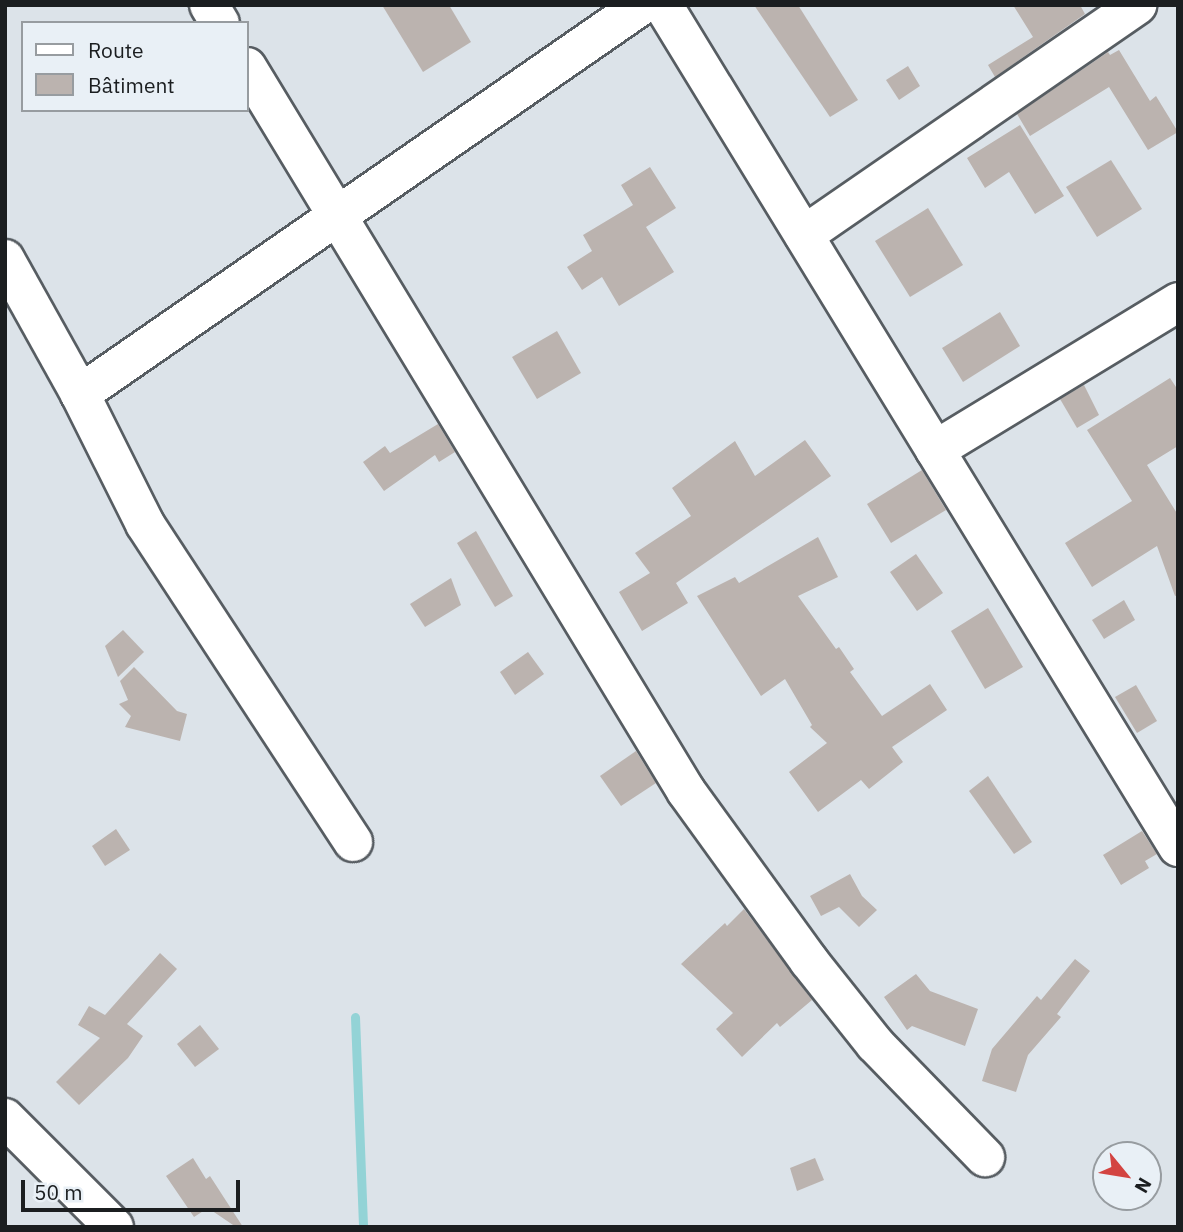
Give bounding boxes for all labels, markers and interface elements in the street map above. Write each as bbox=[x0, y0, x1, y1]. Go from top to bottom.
legend bbox=[21, 21, 248, 112]
text: Route bbox=[88, 36, 144, 64]
text: Bâtiment bbox=[88, 71, 175, 99]
north arrow bbox=[1092, 1141, 1162, 1211]
scale bar bbox=[24, 1166, 243, 1210]
text: N bbox=[1130, 1174, 1157, 1197]
text: 50 m bbox=[34, 1178, 83, 1206]

